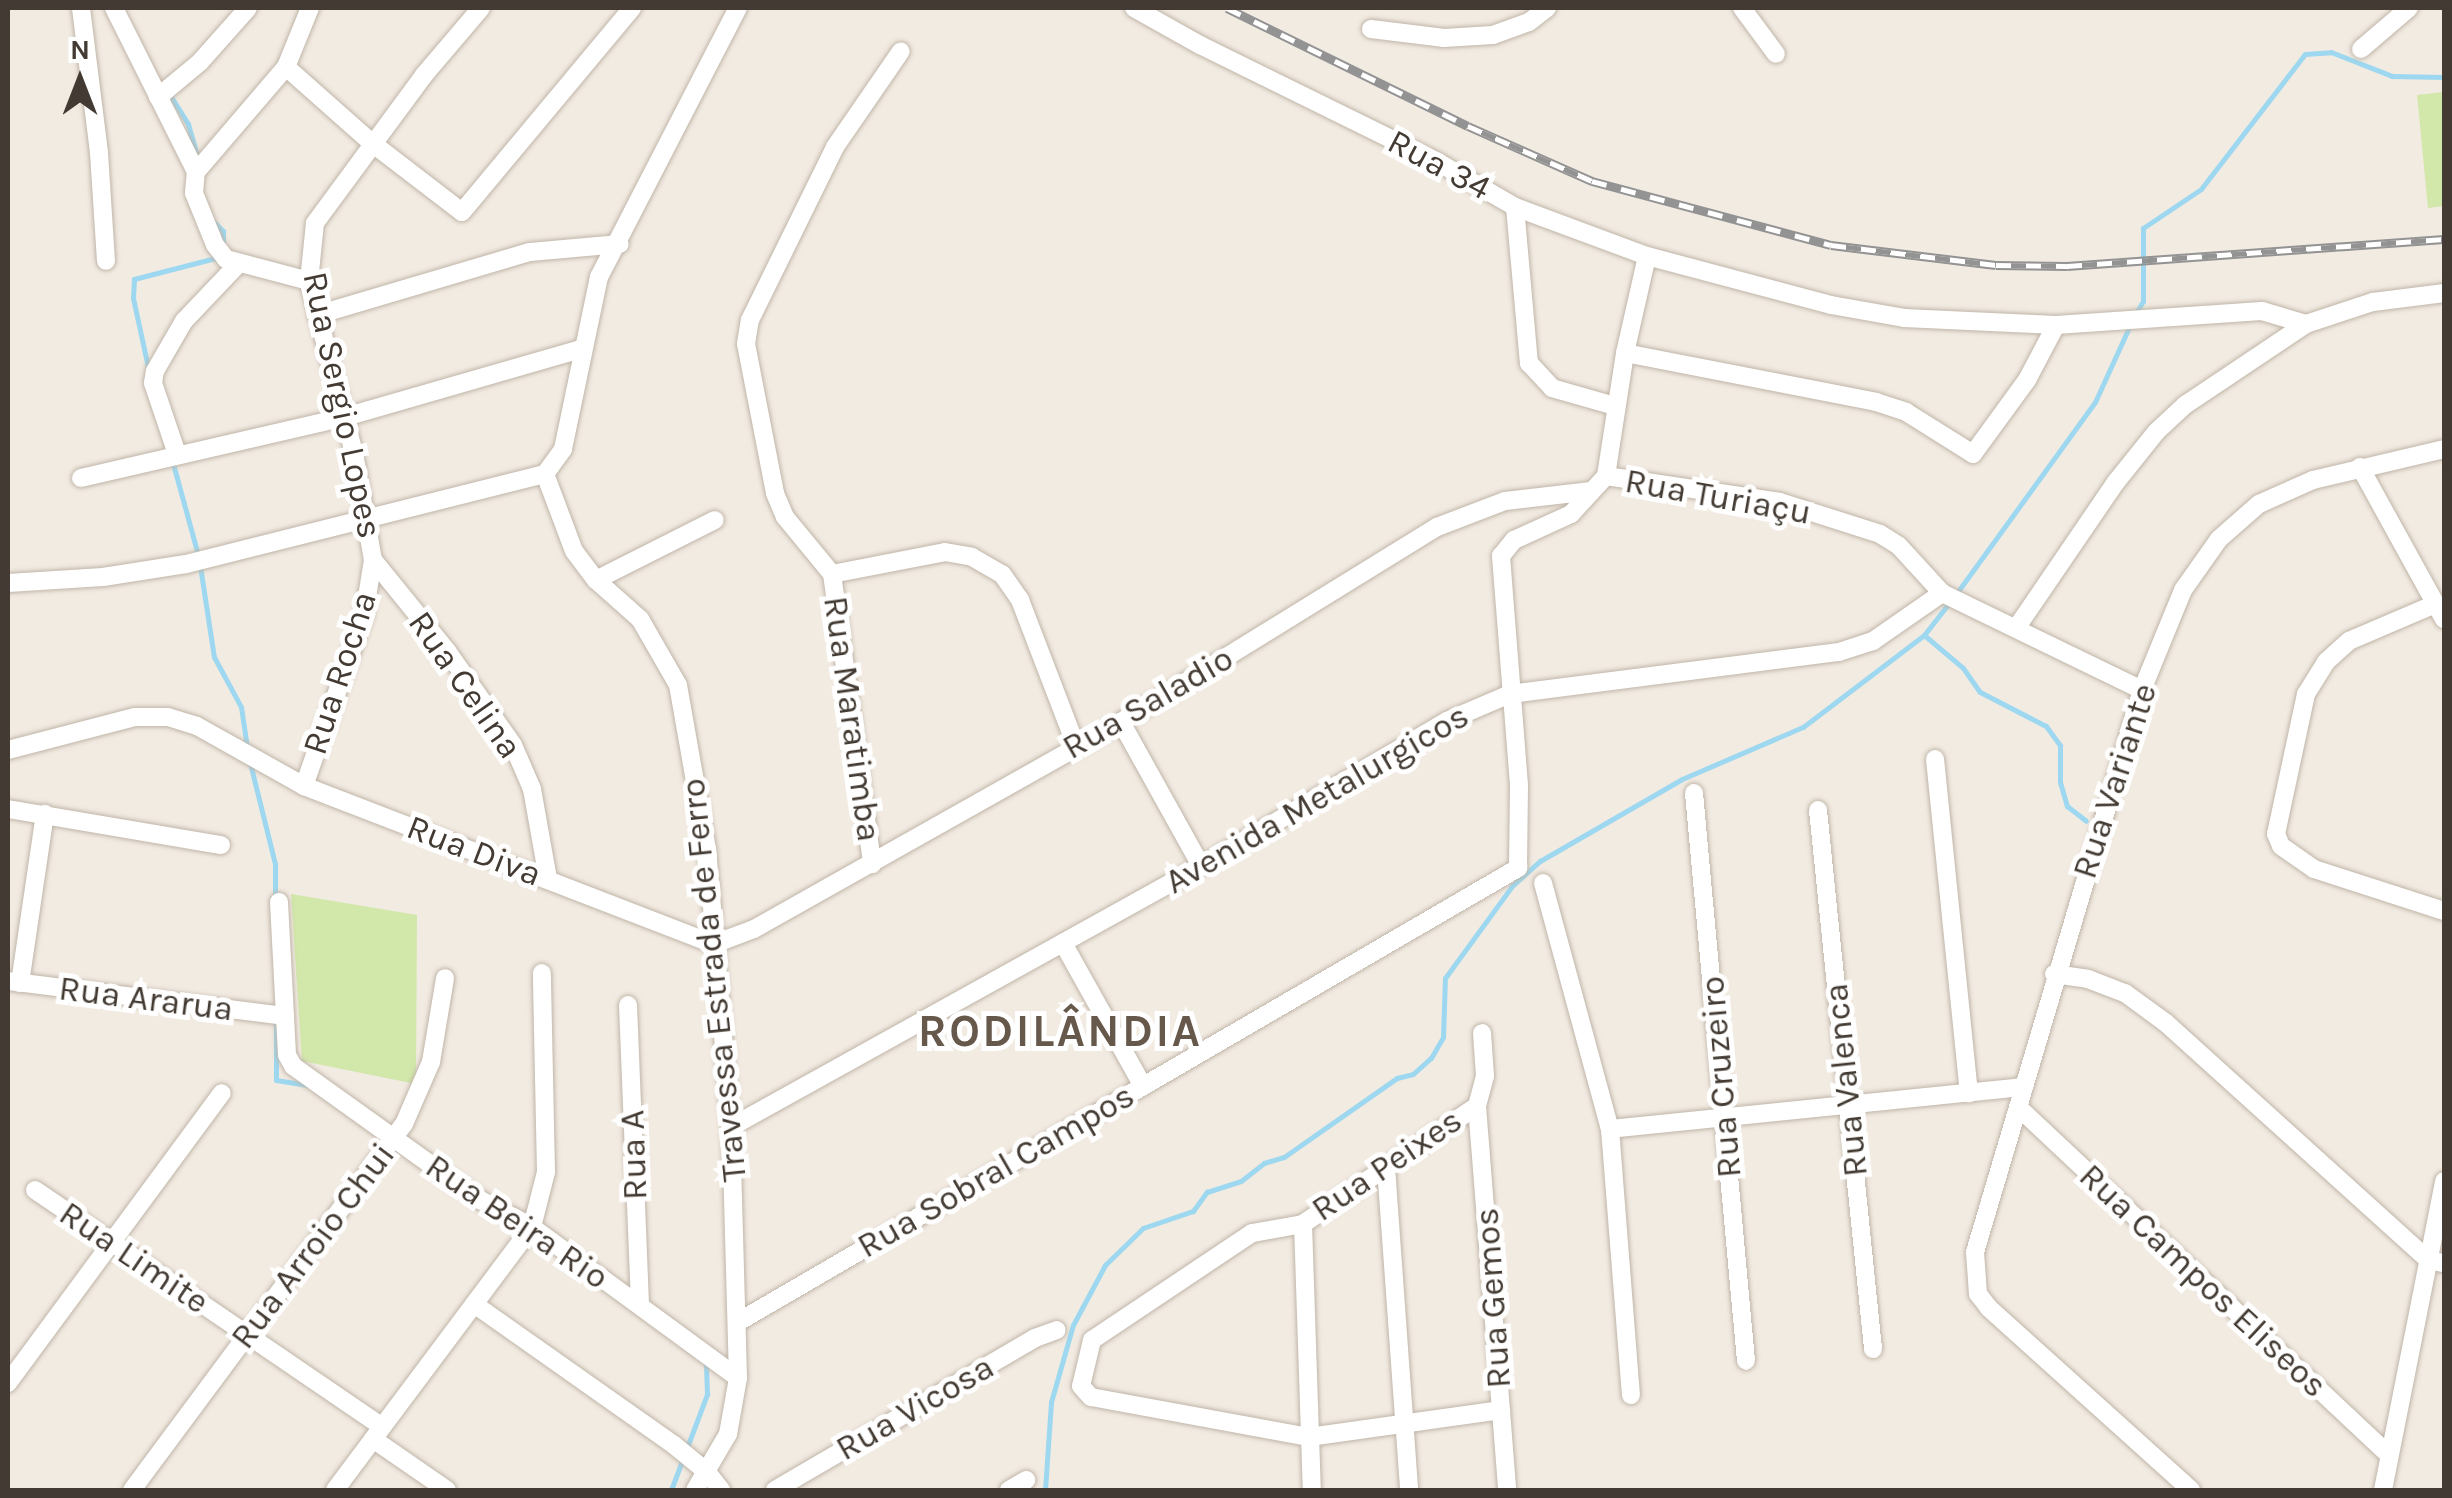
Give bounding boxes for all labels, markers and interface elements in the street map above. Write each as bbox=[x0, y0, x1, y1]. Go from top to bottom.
north arrow bbox=[30, 30, 130, 130]
text: N bbox=[70, 33, 90, 66]
street label: Rua 34 bbox=[1380, 121, 1498, 209]
street label: Rua Sergio Lopes bbox=[293, 268, 391, 542]
street label: Rua Turiaçu bbox=[1622, 460, 1814, 534]
street label: Rua Rocha bbox=[294, 586, 386, 760]
street label: Rua Maratimba bbox=[814, 594, 890, 844]
street label: Rua Celina bbox=[399, 603, 531, 767]
street label: Rua Saladio bbox=[1055, 637, 1241, 769]
street label: Rua Variante bbox=[2064, 678, 2166, 884]
street label: Avenida Metalurgicos bbox=[1158, 695, 1476, 903]
street label: Travessa Estrada de Ferro bbox=[672, 776, 756, 1184]
street label: Rua Diva bbox=[401, 806, 547, 896]
street label: Rua Ararua bbox=[56, 967, 236, 1031]
street label: Rua Cruzeiro bbox=[1691, 974, 1751, 1180]
street label: Rua Valenca bbox=[1815, 981, 1877, 1179]
district label: RODILÂNDIA bbox=[918, 1005, 1202, 1059]
street label: Rua Sobral Campos bbox=[850, 1075, 1142, 1267]
street label: Rua Peixes bbox=[1304, 1099, 1470, 1231]
street label: Rua A bbox=[611, 1109, 657, 1201]
street label: Rua Arroio Chui bbox=[222, 1135, 404, 1357]
street label: Rua Beira Rio bbox=[418, 1145, 616, 1299]
street label: Rua Campos Eliseos bbox=[2070, 1155, 2336, 1407]
street label: Rua Limite bbox=[51, 1193, 217, 1323]
street label: Rua Gemos bbox=[1466, 1206, 1520, 1390]
street label: Rua Vicosa bbox=[829, 1346, 1001, 1470]

